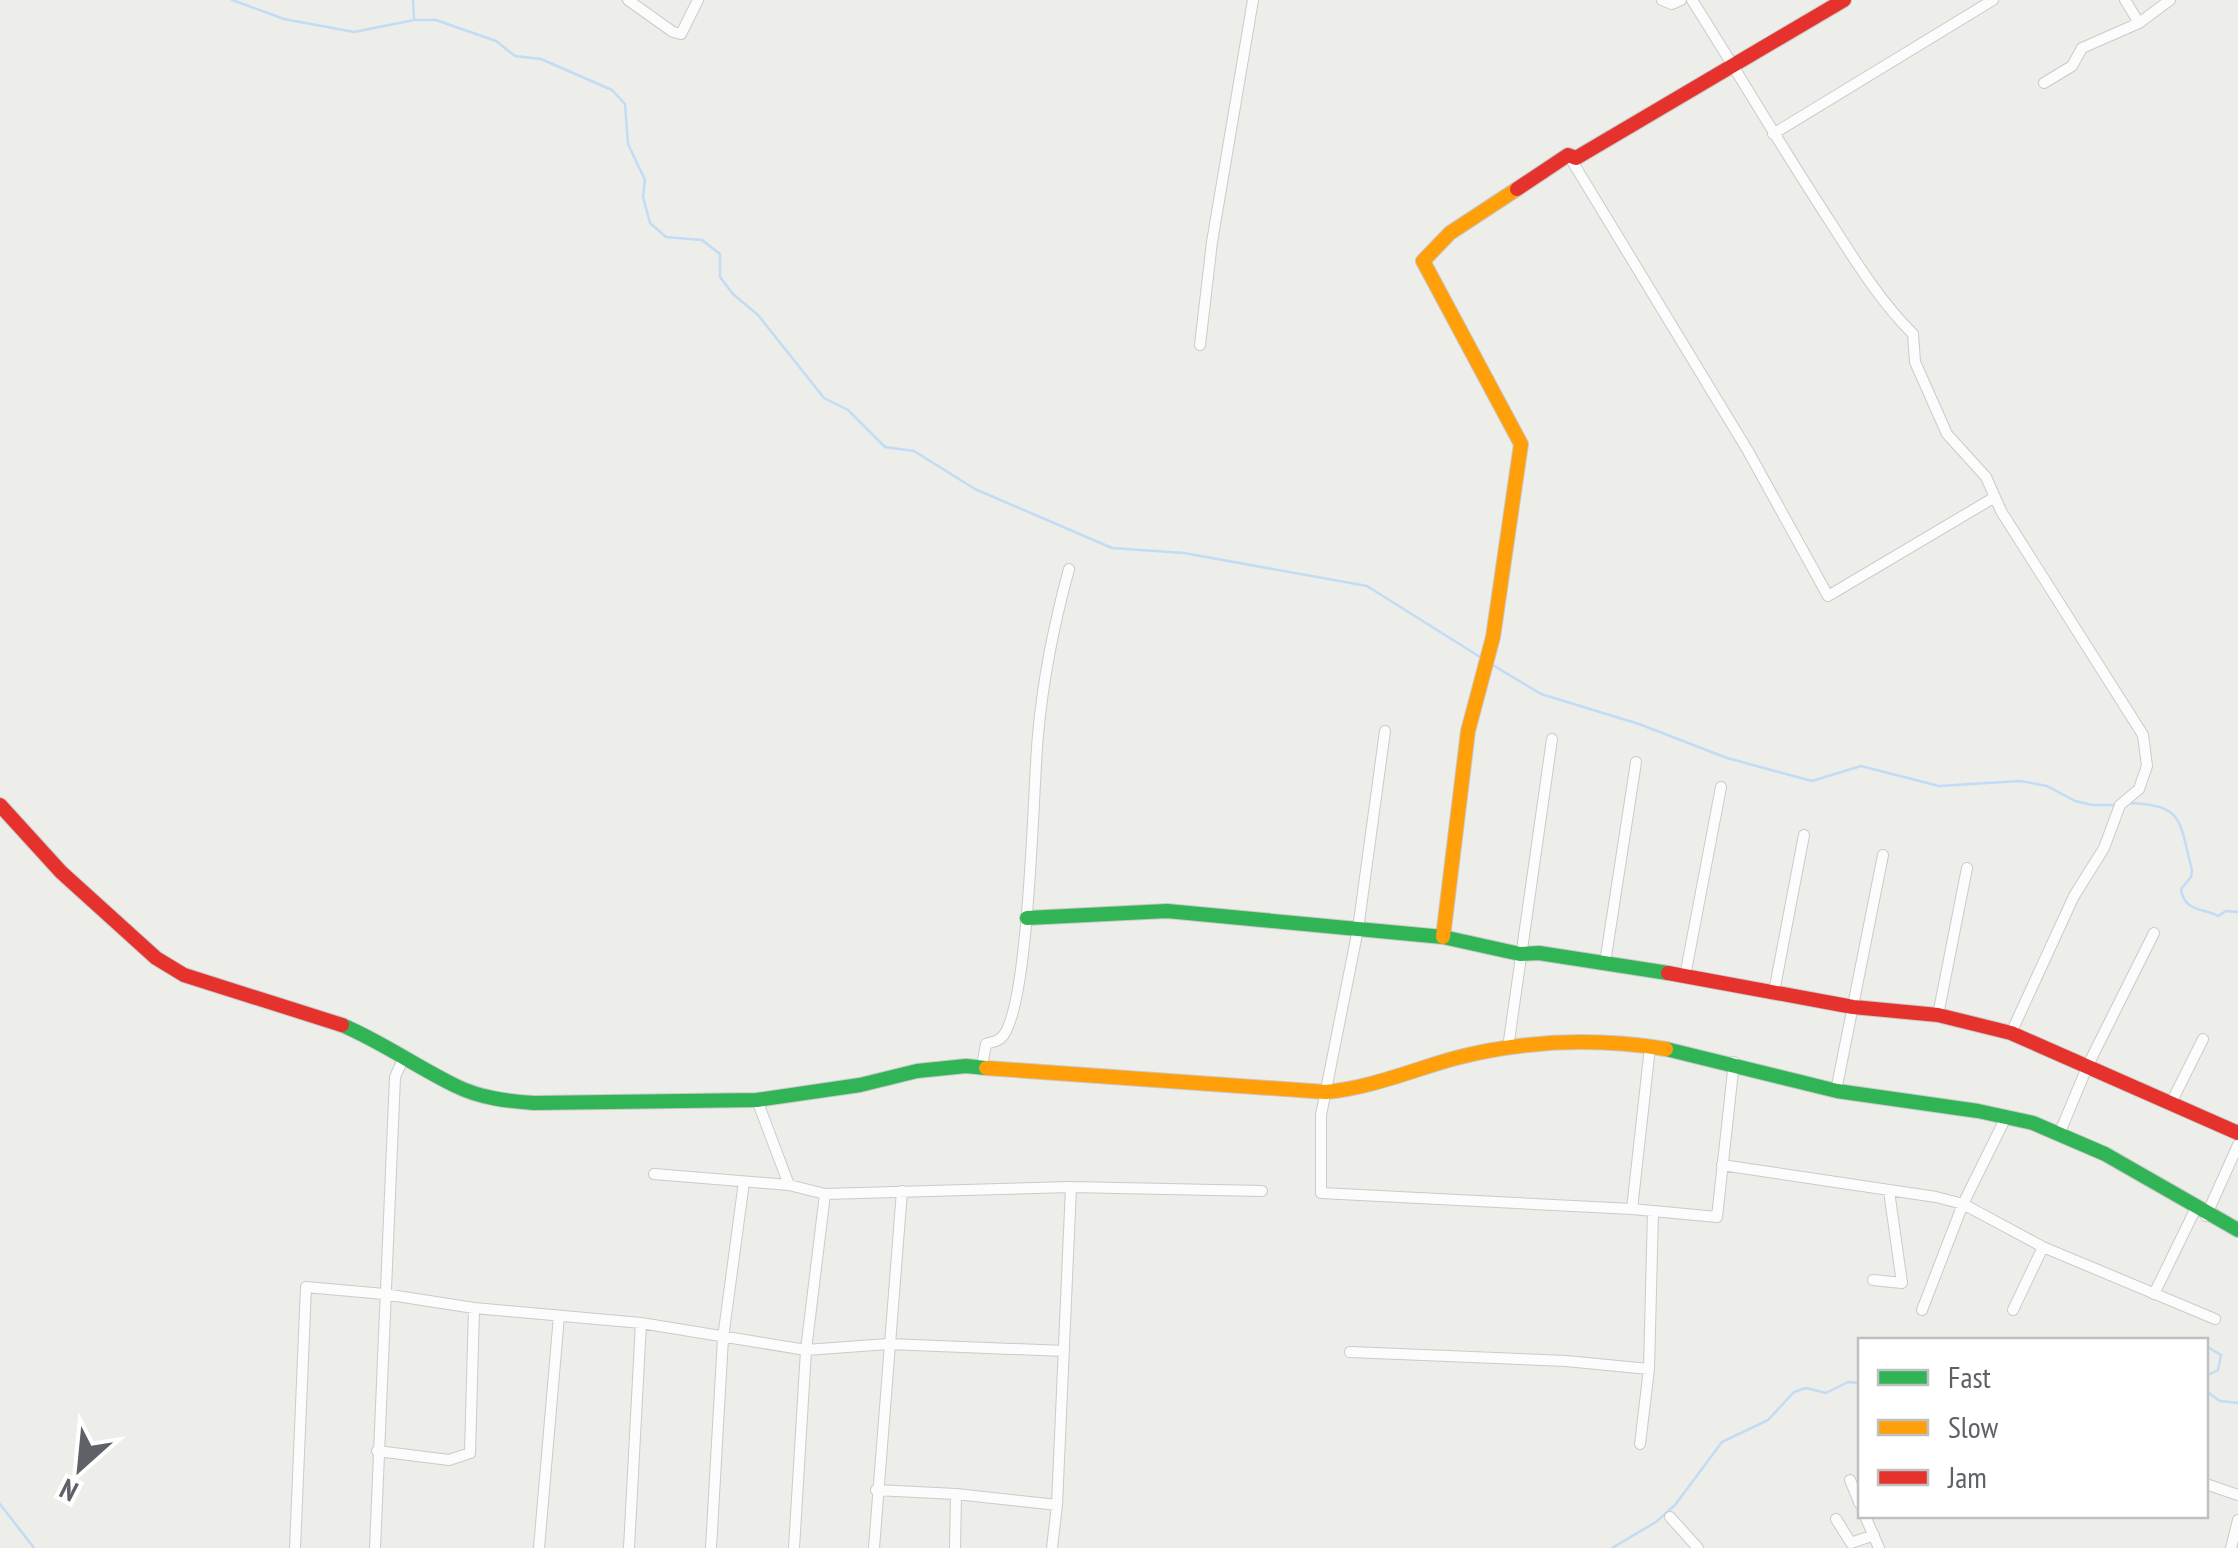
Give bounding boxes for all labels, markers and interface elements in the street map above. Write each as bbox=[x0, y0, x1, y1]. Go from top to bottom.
legend bbox=[1858, 1338, 2208, 1518]
text: Fast bbox=[1948, 1357, 1992, 1396]
text: Slow bbox=[1948, 1407, 1999, 1446]
north arrow bbox=[30, 1418, 130, 1518]
text: Jam bbox=[1947, 1457, 1987, 1496]
text: N bbox=[53, 1471, 84, 1511]

